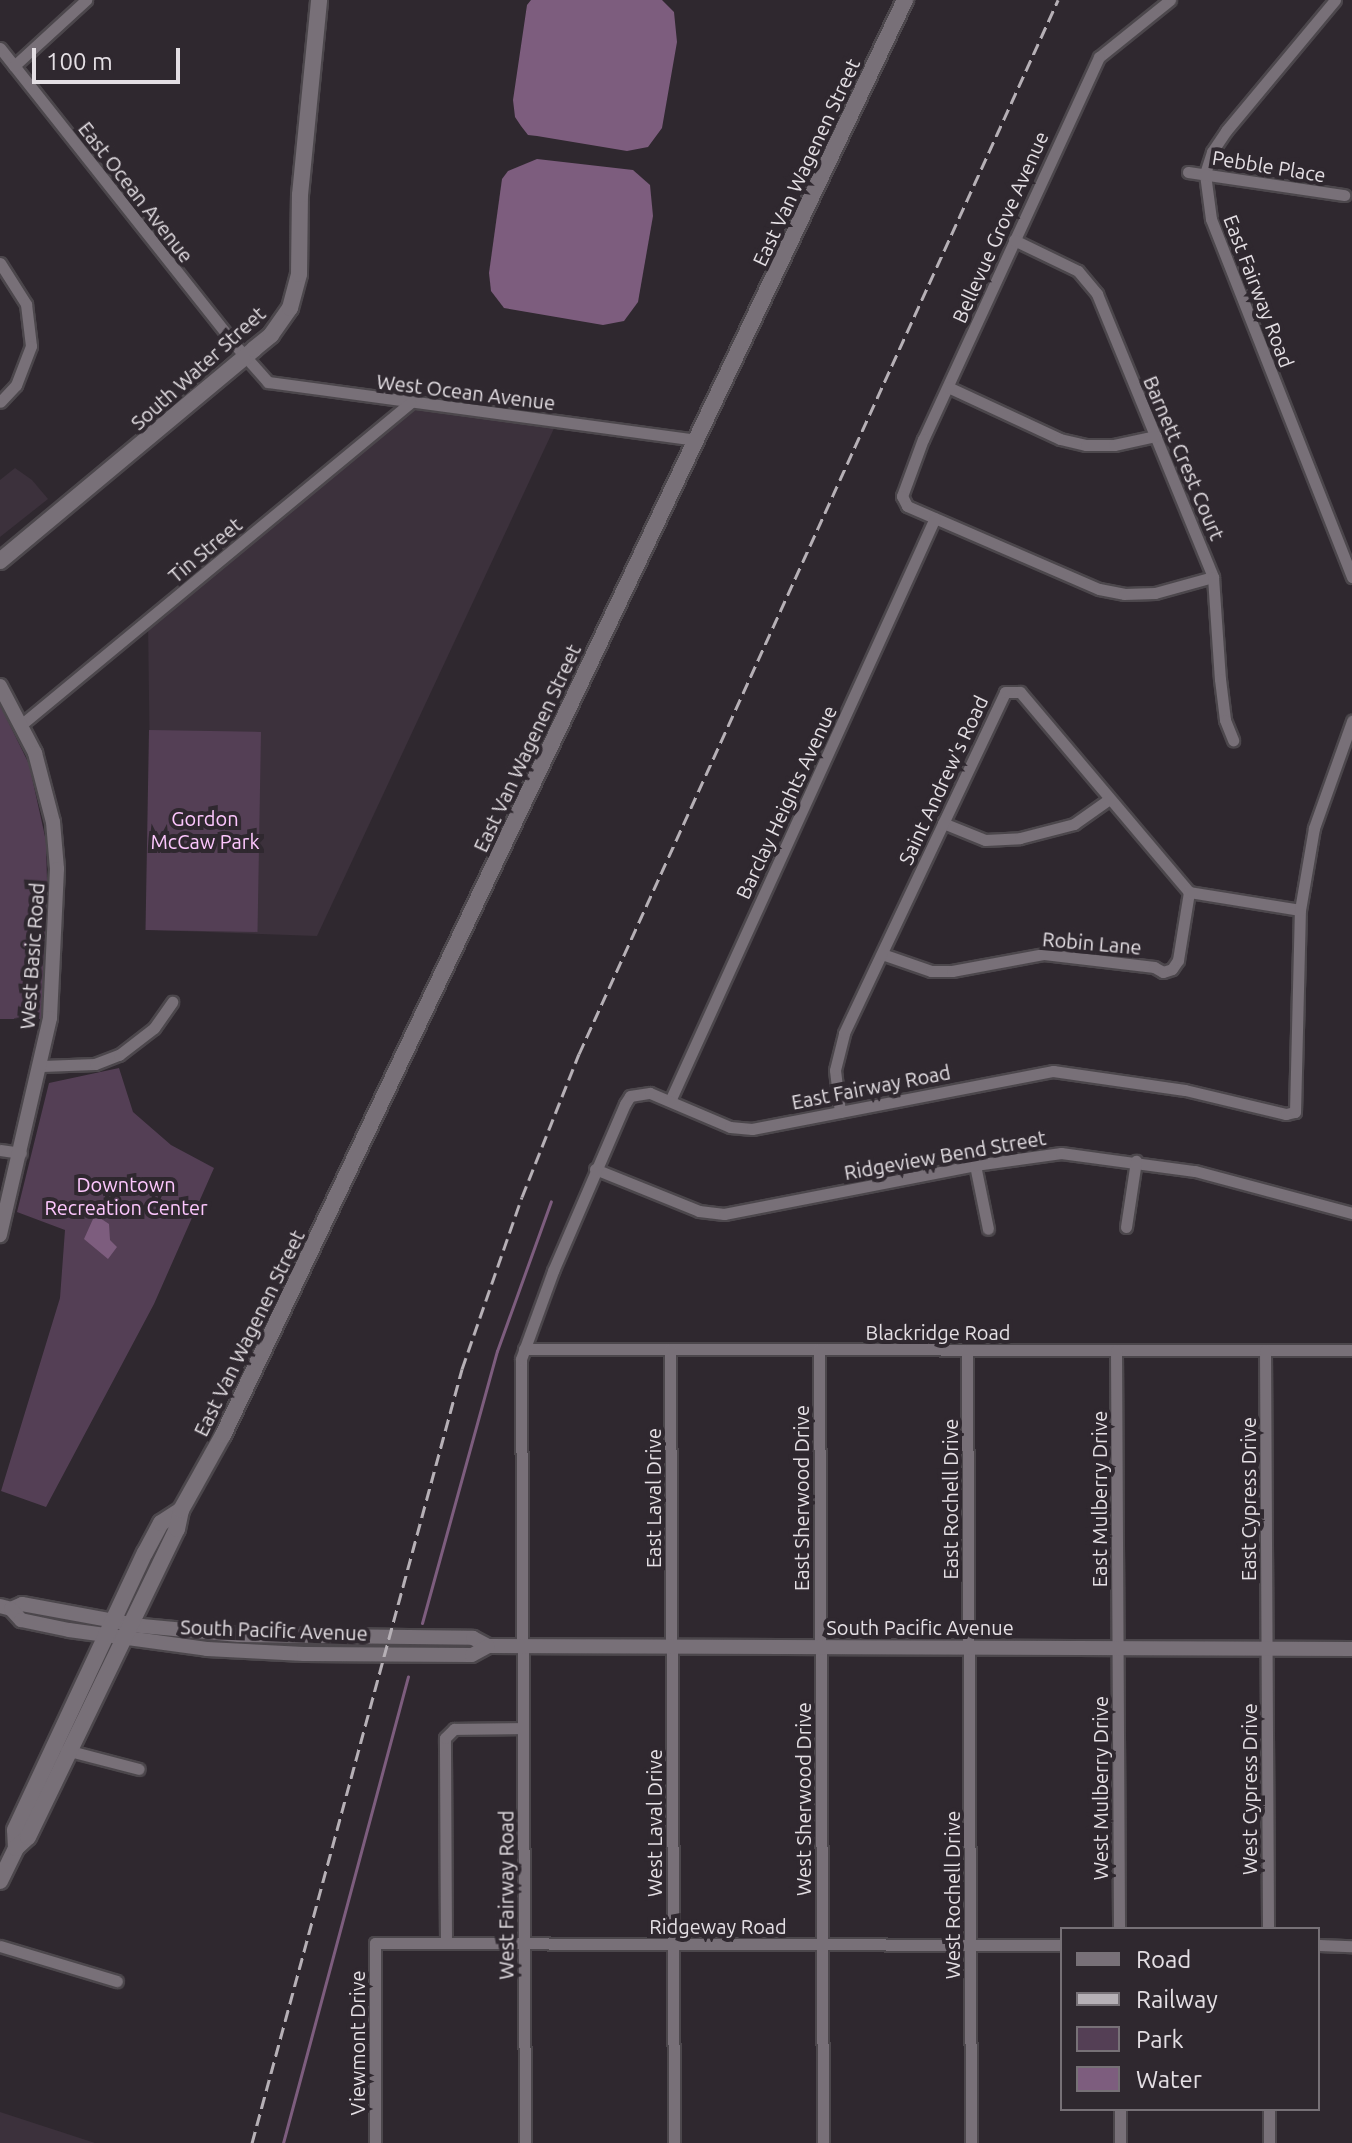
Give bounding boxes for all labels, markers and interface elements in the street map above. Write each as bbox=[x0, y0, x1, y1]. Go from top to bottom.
scale bar bbox=[36, 32, 184, 82]
text: 100 m bbox=[46, 48, 113, 75]
street label: East Van Wagenen Street bbox=[747, 54, 865, 270]
street label: East Ocean Avenue bbox=[74, 117, 198, 267]
street label: Bellevue Grove Avenue bbox=[947, 127, 1053, 327]
street label: Pebble Place bbox=[1210, 145, 1328, 187]
street label: East Fairway Road bbox=[1219, 211, 1299, 371]
street label: South Water Street bbox=[126, 301, 270, 435]
street label: West Ocean Avenue bbox=[375, 369, 557, 415]
street label: Barnett Crest Court bbox=[1139, 372, 1229, 544]
street label: Tin Street bbox=[163, 512, 247, 588]
street label: East Van Wagenen Street bbox=[468, 640, 586, 856]
street label: Saint Andrew's Road bbox=[893, 692, 993, 868]
street label: Barclay Heights Avenue bbox=[731, 701, 841, 903]
park label: Gordon McCaw Park bbox=[150, 807, 260, 854]
street label: West Basic Road bbox=[15, 882, 49, 1030]
street label: Robin Lane bbox=[1041, 927, 1143, 959]
street label: East Fairway Road bbox=[789, 1060, 953, 1114]
street label: Ridgeview Bend Street bbox=[842, 1125, 1048, 1185]
park label: Downtown Recreation Center bbox=[44, 1173, 208, 1220]
street label: East Van Wagenen Street bbox=[189, 1226, 309, 1440]
street label: Blackridge Road bbox=[865, 1320, 1011, 1344]
street label: East Sherwood Drive bbox=[789, 1405, 813, 1591]
street label: East Mulberry Drive bbox=[1087, 1411, 1111, 1587]
street label: East Cypress Drive bbox=[1236, 1417, 1260, 1581]
street label: East Rochell Drive bbox=[938, 1419, 962, 1579]
street label: East Laval Drive bbox=[641, 1428, 665, 1568]
street label: South Pacific Avenue bbox=[180, 1615, 368, 1645]
street label: South Pacific Avenue bbox=[826, 1615, 1014, 1639]
street label: West Mulberry Drive bbox=[1088, 1696, 1112, 1880]
street label: West Sherwood Drive bbox=[791, 1702, 815, 1896]
street label: West Cypress Drive bbox=[1237, 1703, 1261, 1875]
street label: West Laval Drive bbox=[642, 1749, 666, 1897]
street label: West Fairway Road bbox=[494, 1810, 518, 1980]
street label: West Rochell Drive bbox=[940, 1811, 964, 1979]
street label: Ridgeway Road bbox=[649, 1914, 787, 1938]
legend bbox=[1060, 1927, 1320, 2111]
text: Road bbox=[1136, 1946, 1191, 1973]
street label: Viewmont Drive bbox=[345, 1971, 369, 2115]
text: Railway bbox=[1136, 1986, 1218, 2013]
text: Park bbox=[1136, 2026, 1184, 2053]
text: Water bbox=[1136, 2066, 1202, 2093]

